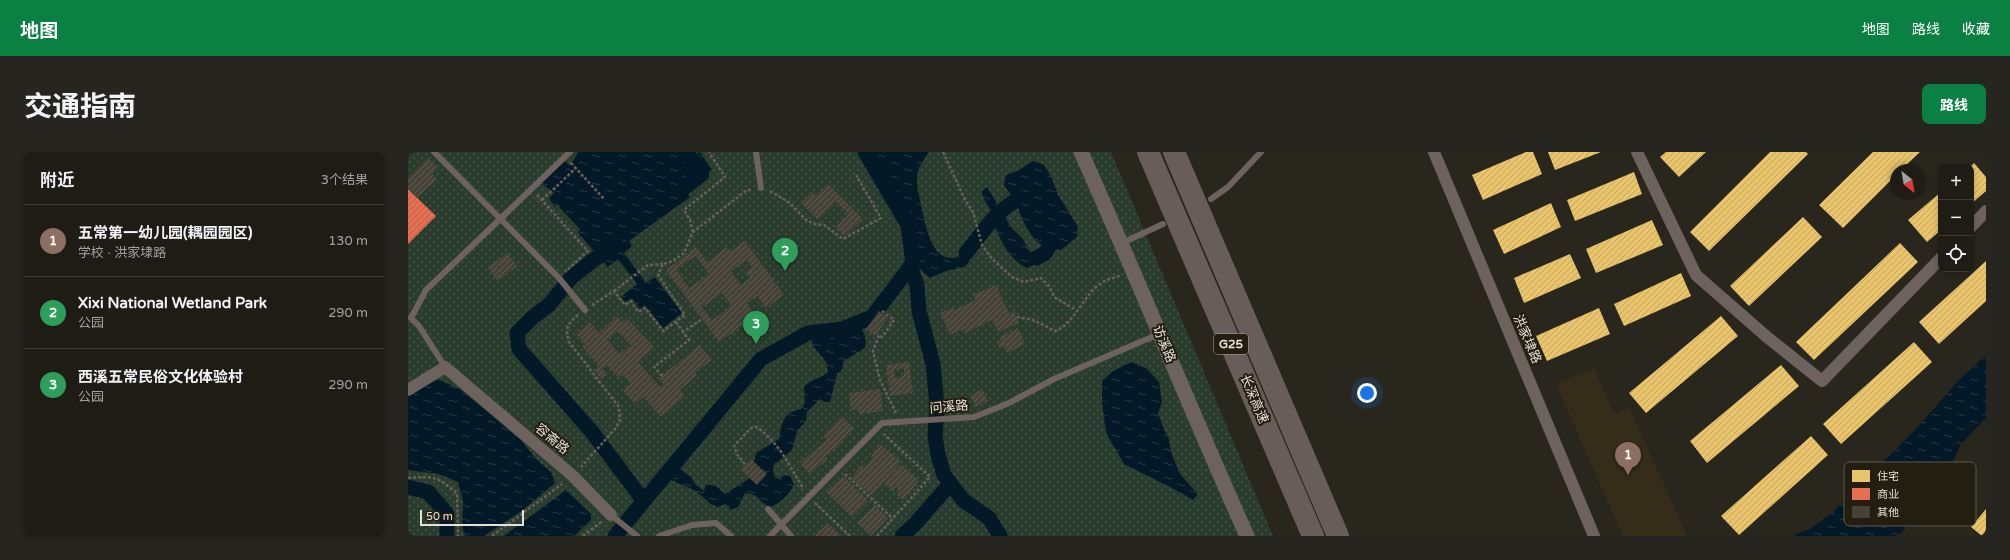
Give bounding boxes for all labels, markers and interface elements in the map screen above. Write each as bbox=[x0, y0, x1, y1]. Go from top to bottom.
text: 地图 bbox=[20, 20, 58, 42]
text: 地图 bbox=[1862, 21, 1890, 38]
text: 路线 bbox=[1912, 21, 1940, 38]
text: 收藏 bbox=[1962, 21, 1990, 38]
button: 路线 bbox=[1922, 84, 1986, 124]
text: 交通指南 bbox=[24, 90, 136, 124]
north arrow bbox=[1890, 164, 1926, 200]
map controls bbox=[1938, 164, 1974, 272]
button: + bbox=[1938, 164, 1974, 200]
text: 附近 bbox=[40, 170, 74, 191]
text: 3个结果 bbox=[321, 172, 368, 188]
button: − bbox=[1938, 200, 1974, 236]
text: 五常第一幼儿园(耦园园区) bbox=[78, 224, 252, 242]
text: 1 bbox=[49, 233, 57, 249]
text: 130 m bbox=[328, 233, 368, 249]
button: locate bbox=[1938, 236, 1974, 272]
pin: 2 bbox=[772, 238, 798, 271]
text: 学校 · 洪家埭路 bbox=[78, 245, 166, 261]
text: Xixi National Wetland Park bbox=[78, 294, 267, 312]
text: 2 bbox=[49, 305, 57, 321]
text: 290 m bbox=[328, 305, 368, 321]
pin: 3 bbox=[743, 311, 769, 344]
street label: 洪家埭路 bbox=[1509, 312, 1545, 366]
text: 公园 bbox=[78, 315, 104, 331]
street label: 访溪路 bbox=[1149, 323, 1179, 365]
road number: G25 bbox=[1214, 334, 1248, 354]
text: 西溪五常民俗文化体验村 bbox=[78, 368, 243, 386]
street label: 长深高速 bbox=[1236, 372, 1272, 426]
text: 3 bbox=[49, 377, 57, 393]
text: 290 m bbox=[328, 377, 368, 393]
your location bbox=[1357, 383, 1377, 403]
text: 公园 bbox=[78, 389, 104, 405]
street label: 问溪路 bbox=[929, 397, 969, 417]
street label: 容斋路 bbox=[532, 420, 572, 458]
pin: 1 bbox=[1615, 442, 1641, 475]
legend bbox=[1844, 462, 1976, 526]
text: 住宅 bbox=[1877, 470, 1899, 483]
text: 商业 bbox=[1877, 488, 1899, 501]
text: 其他 bbox=[1877, 506, 1899, 519]
scale bar bbox=[420, 508, 524, 527]
text: 50 m bbox=[426, 510, 453, 523]

